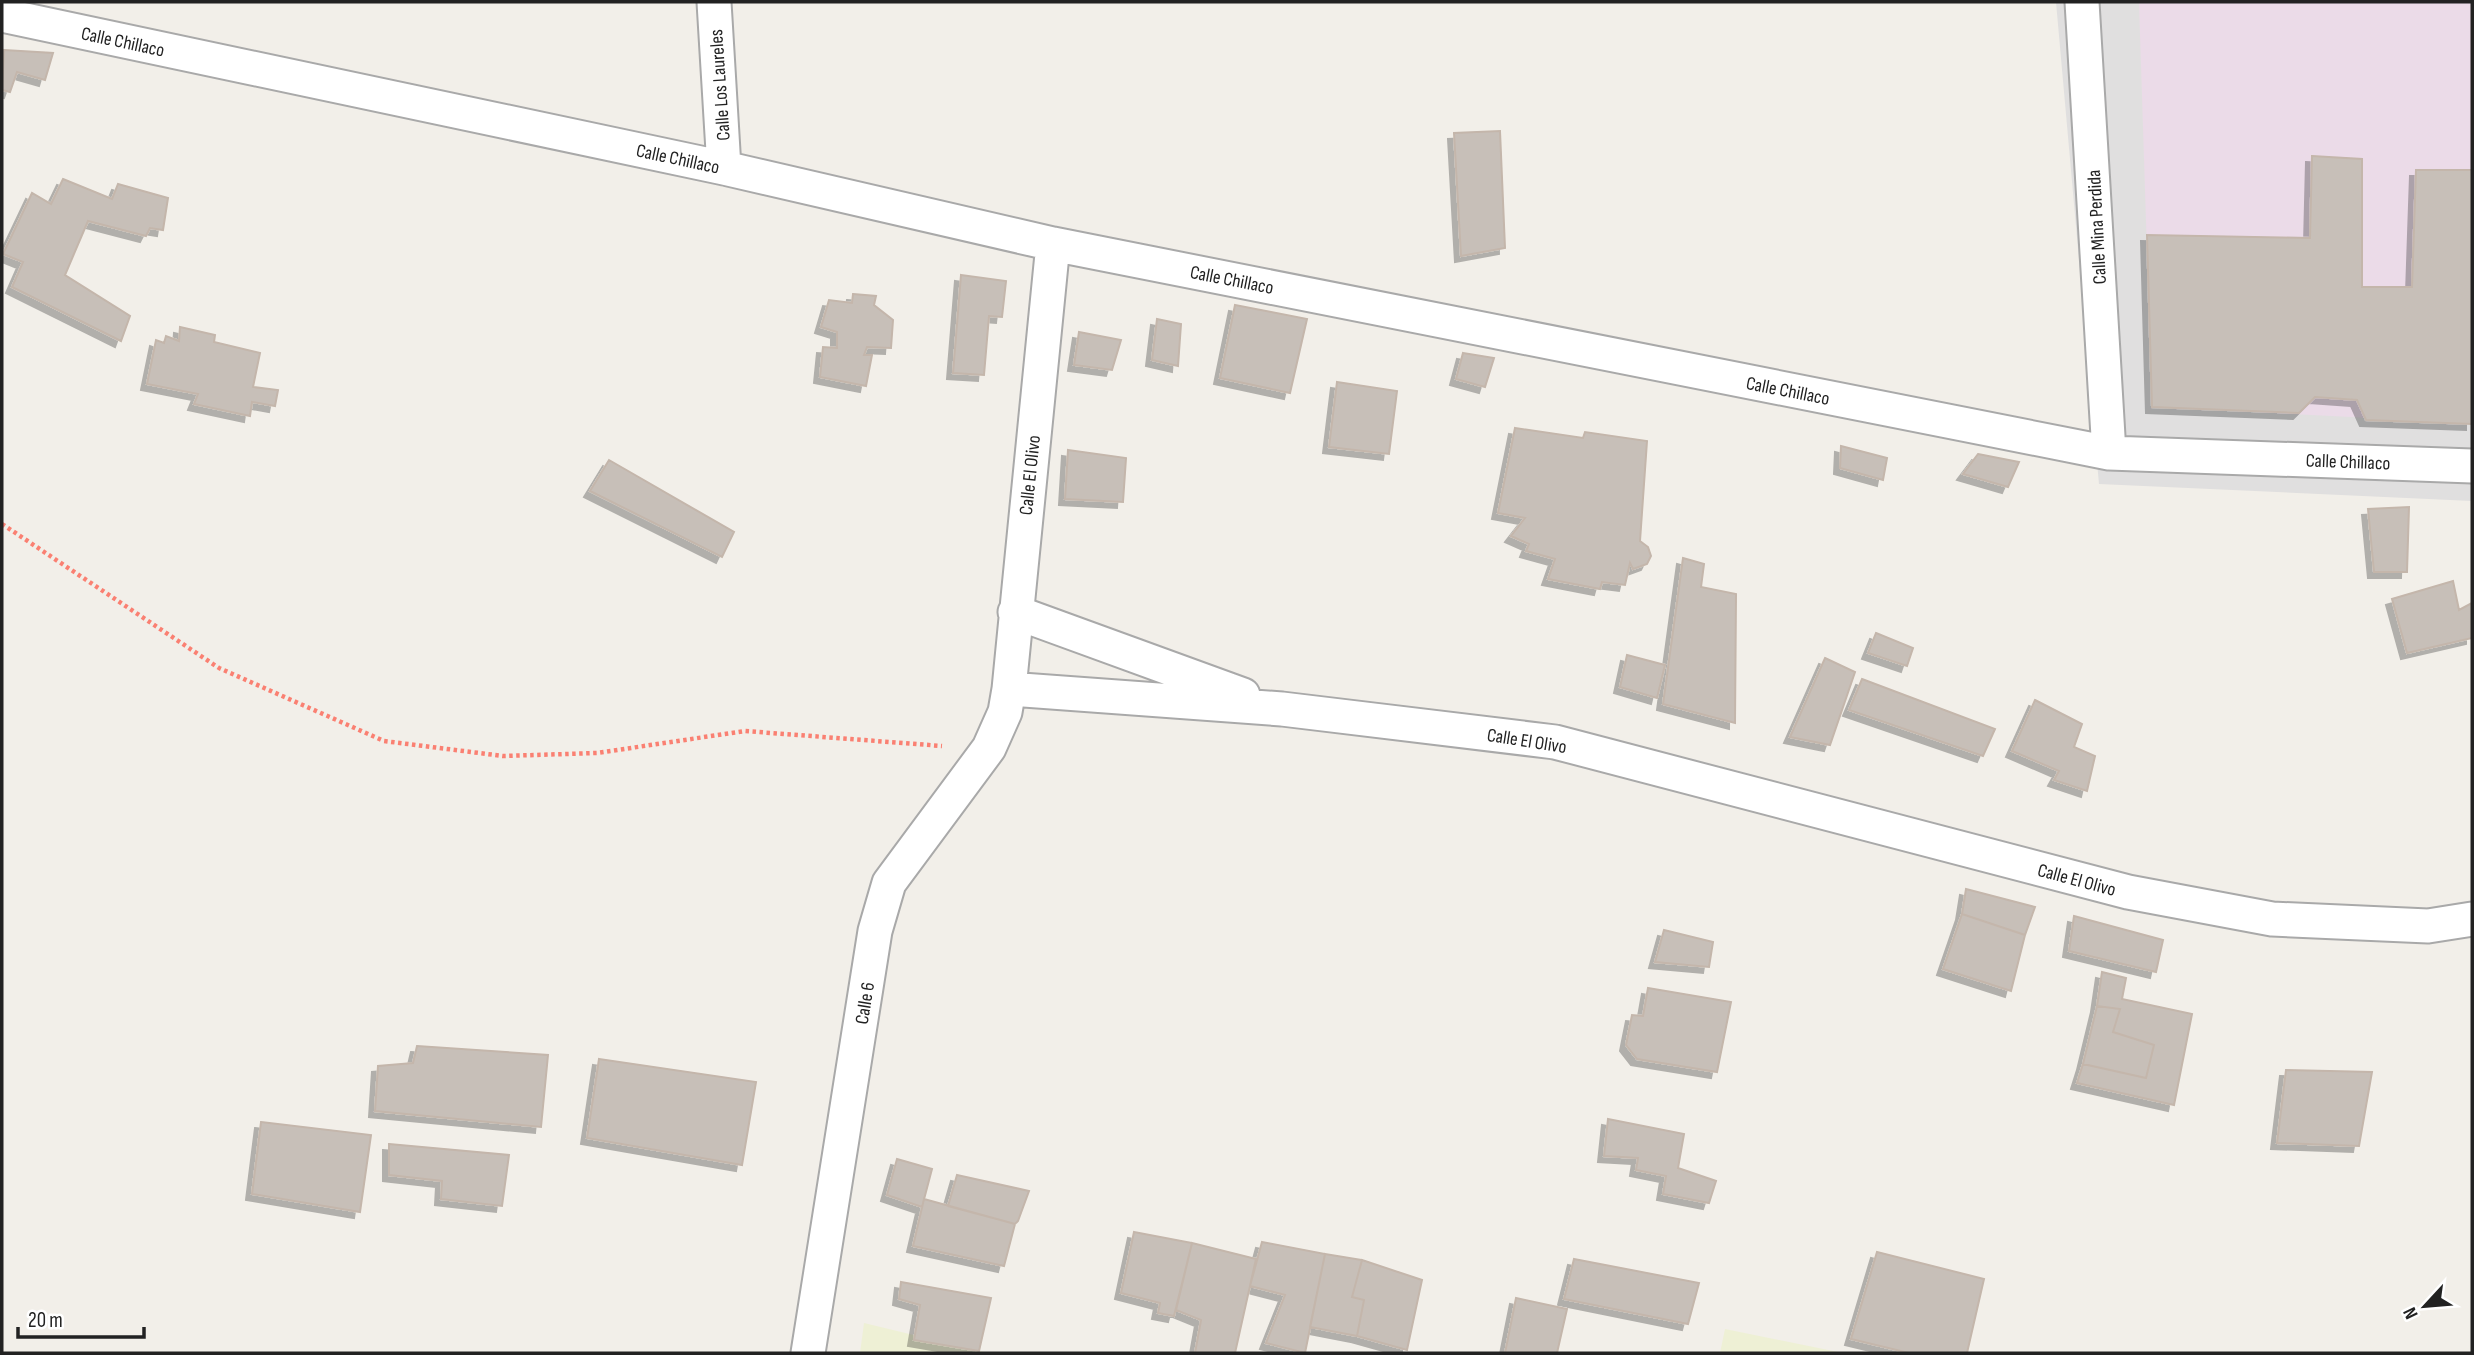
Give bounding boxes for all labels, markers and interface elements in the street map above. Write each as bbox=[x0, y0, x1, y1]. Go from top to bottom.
street label: Calle Chillaco bbox=[79, 22, 166, 63]
street label: Calle Los Laureles bbox=[705, 28, 736, 141]
street label: Calle Chillaco bbox=[634, 139, 721, 180]
street label: Calle Mina Perdida bbox=[2083, 169, 2112, 285]
street label: Calle Chillaco bbox=[1188, 261, 1275, 300]
street label: Calle Chillaco bbox=[1744, 372, 1831, 411]
street label: Calle El Olivo bbox=[1015, 434, 1046, 516]
street label: Calle Chillaco bbox=[2305, 450, 2391, 475]
street label: Calle El Olivo bbox=[1485, 724, 1568, 759]
street label: Calle El Olivo bbox=[2035, 859, 2118, 902]
street label: Calle 6 bbox=[851, 981, 880, 1026]
north arrow bbox=[2390, 1271, 2460, 1341]
scale bar bbox=[18, 1296, 144, 1340]
text: N bbox=[2399, 1303, 2424, 1322]
text: 20 m bbox=[28, 1308, 63, 1333]

